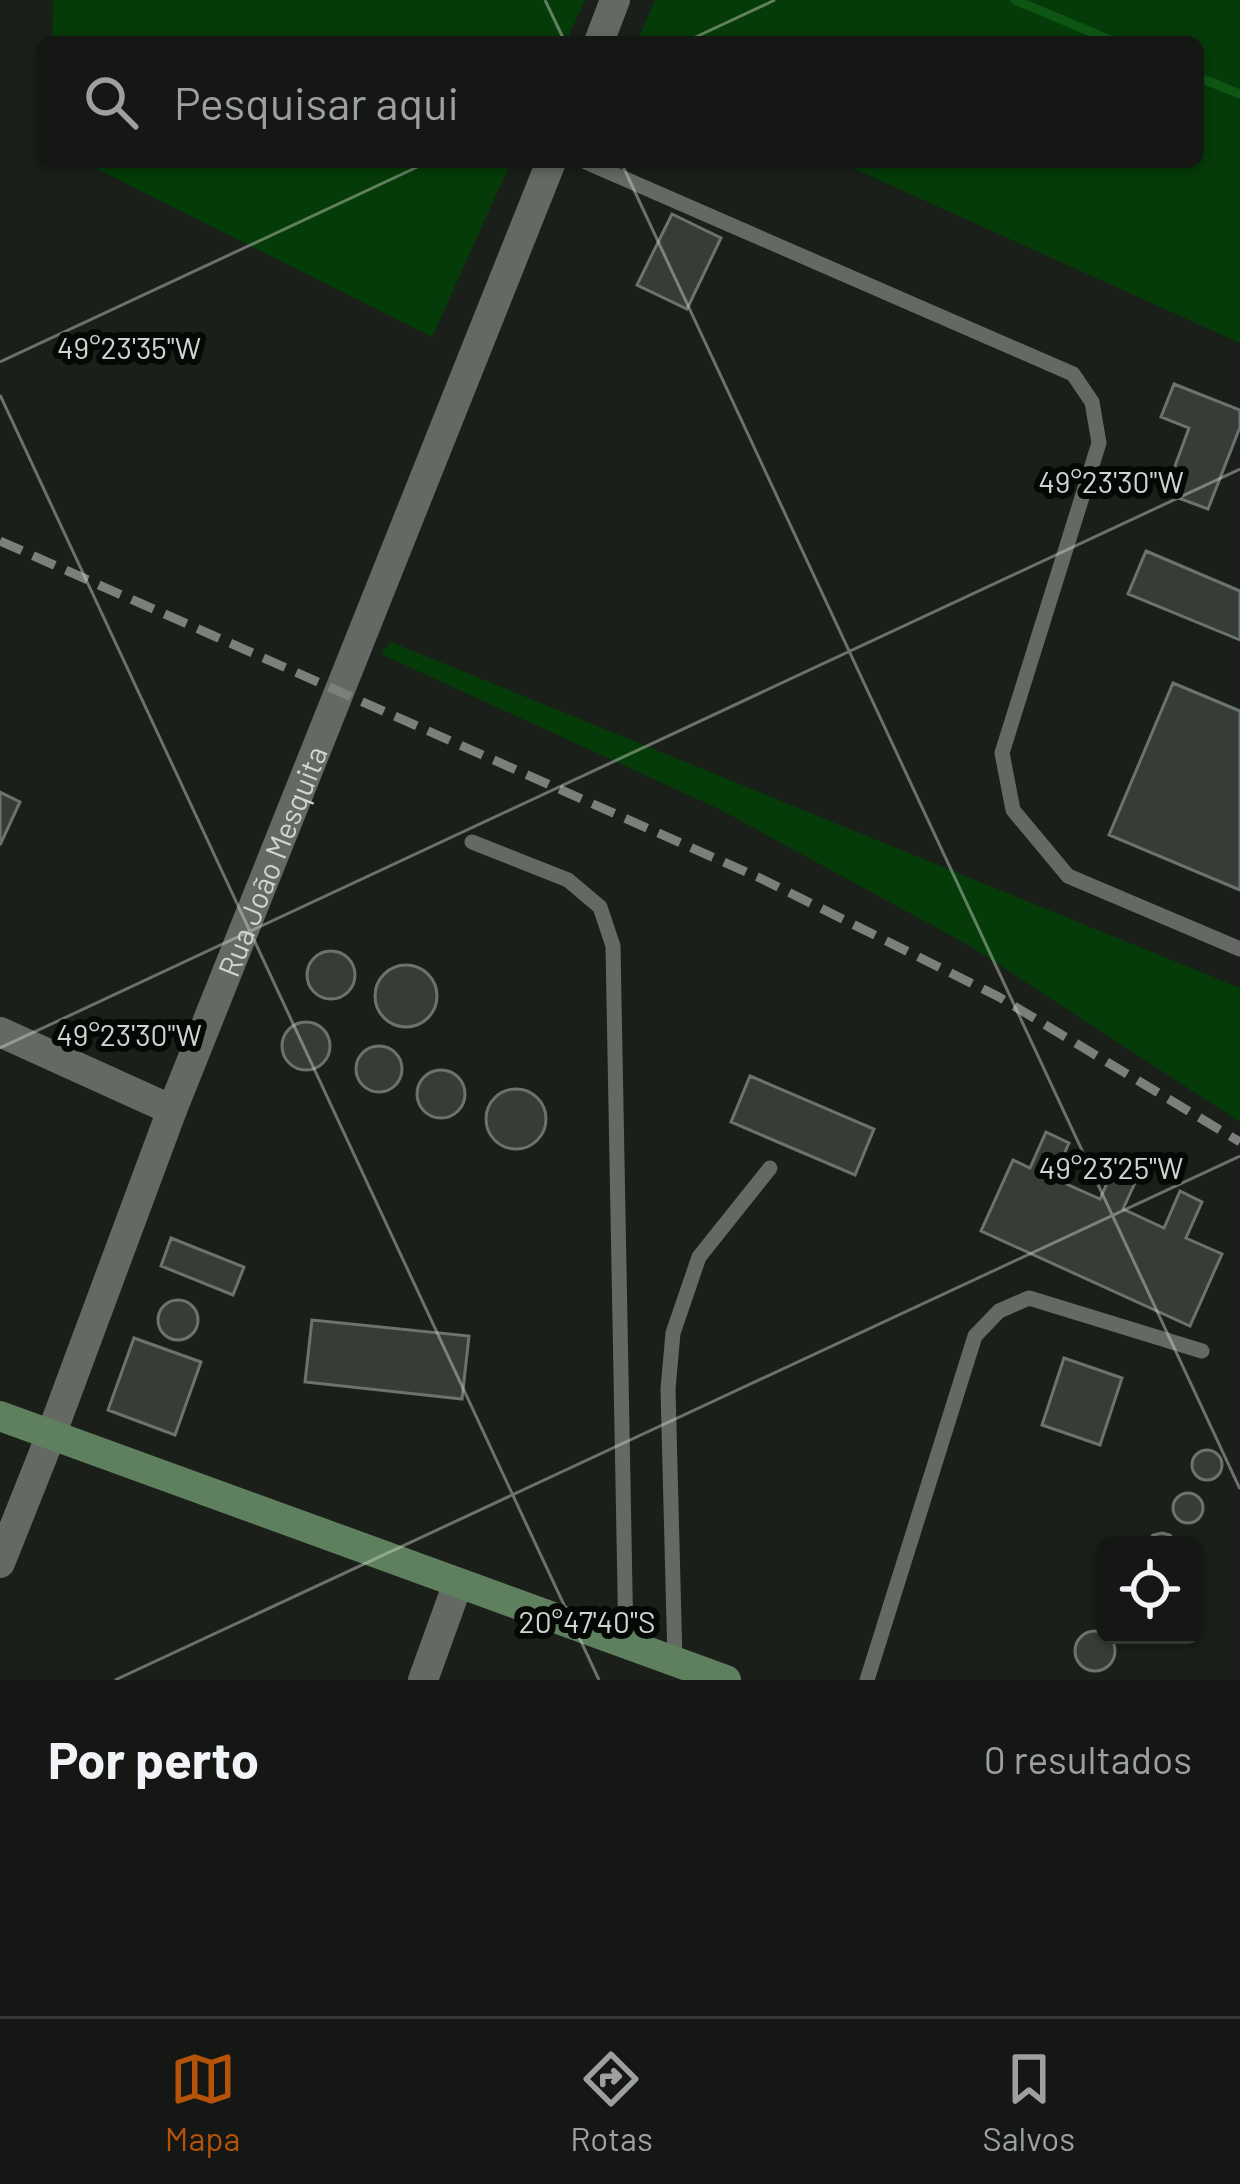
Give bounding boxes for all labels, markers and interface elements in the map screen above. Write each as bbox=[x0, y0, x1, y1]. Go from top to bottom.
search box bbox=[36, 36, 1204, 168]
icon: search bbox=[78, 69, 144, 135]
text: Pesquisar aqui bbox=[174, 75, 459, 129]
text: 49°23'35"W bbox=[57, 329, 201, 365]
text: 49°23'30"W bbox=[1038, 463, 1184, 499]
street label: Rua João Mesquita bbox=[209, 740, 334, 981]
text: 49°23'30"W bbox=[56, 1016, 202, 1052]
text: 49°23'25"W bbox=[1039, 1149, 1183, 1185]
map controls bbox=[1096, 1536, 1204, 1644]
button: locate bbox=[1096, 1536, 1204, 1644]
text: 20°47'40"S bbox=[519, 1603, 655, 1639]
text: Por perto bbox=[48, 1728, 259, 1789]
text: 0 resultados bbox=[984, 1735, 1192, 1782]
tab: Mapa bbox=[165, 2046, 240, 2158]
tab: Rotas bbox=[570, 2046, 653, 2158]
tab: Salvos bbox=[982, 2046, 1075, 2158]

